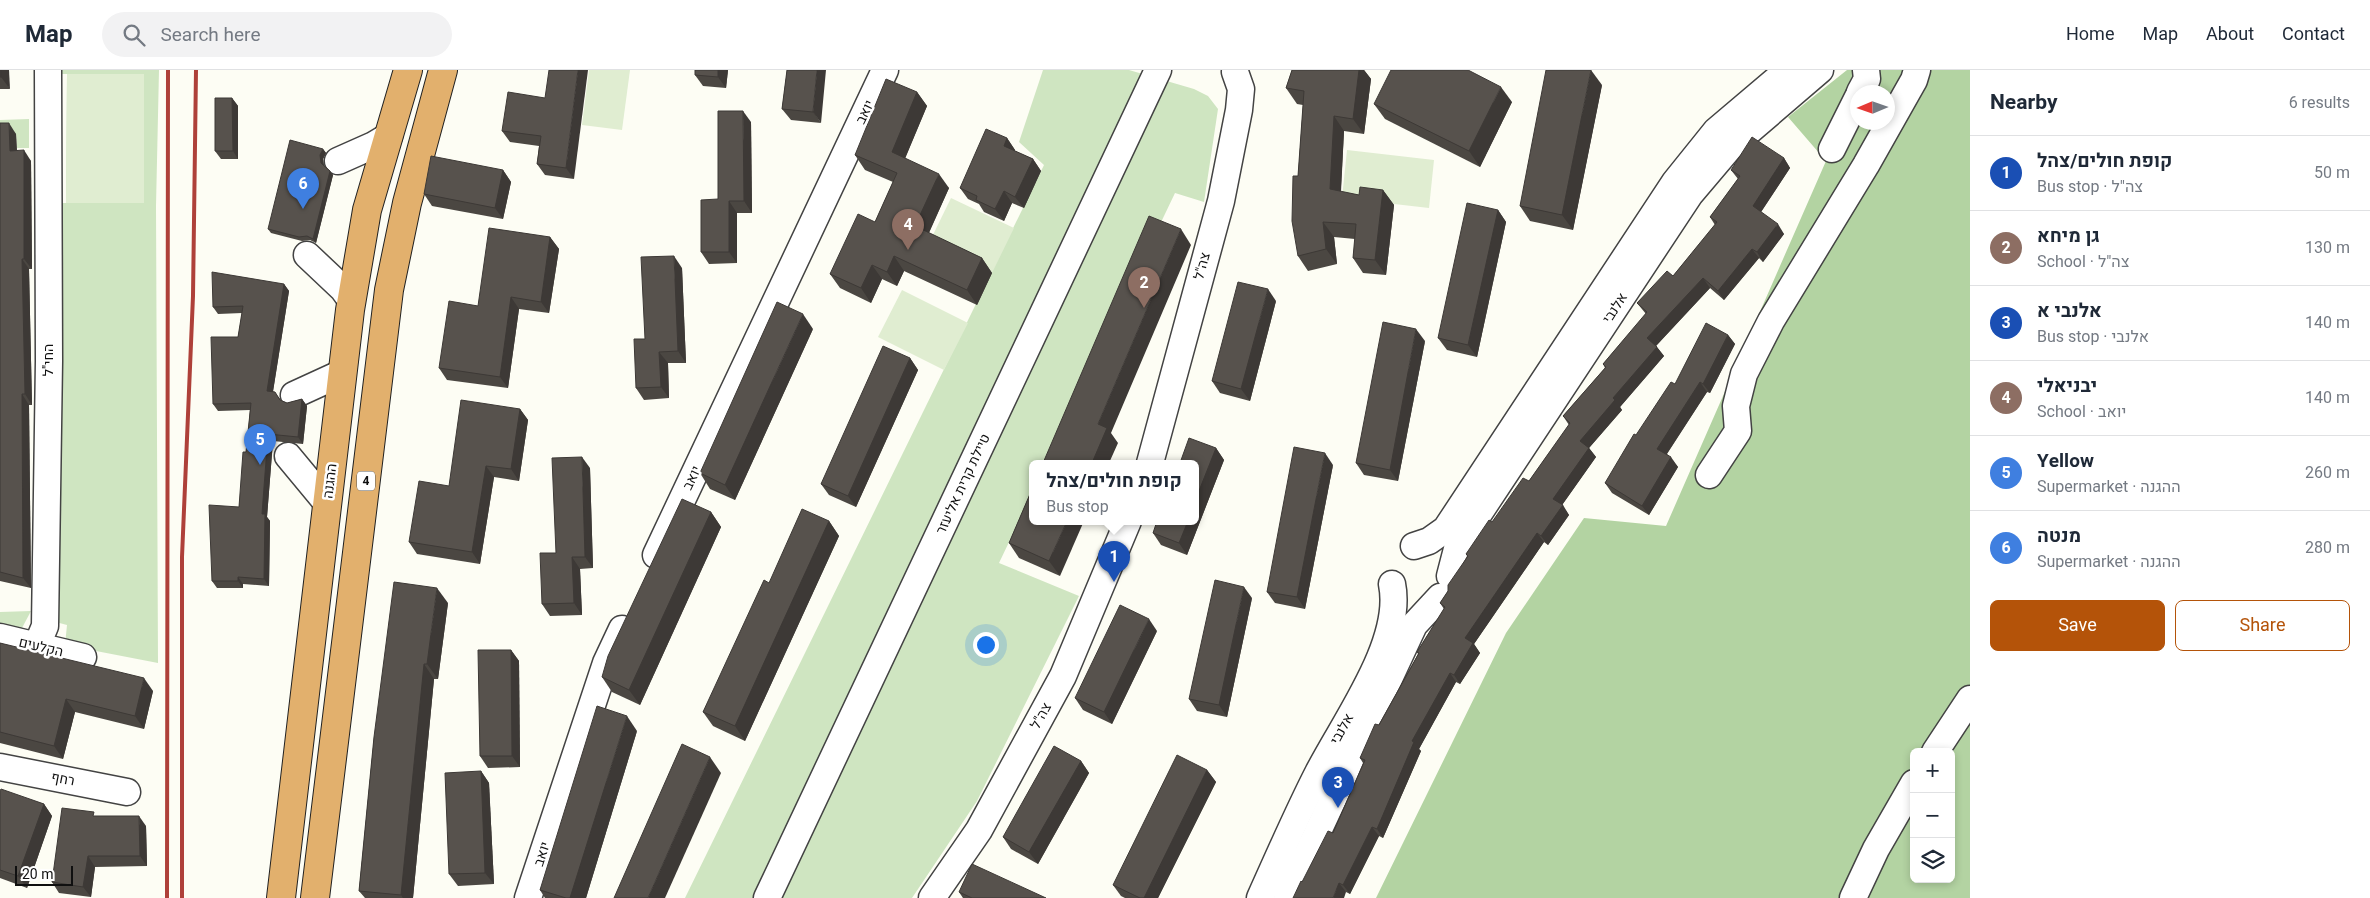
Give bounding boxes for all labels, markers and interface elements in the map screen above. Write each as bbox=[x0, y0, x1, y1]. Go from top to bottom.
search box bbox=[102, 12, 452, 57]
text: Map bbox=[25, 17, 72, 52]
icon: search bbox=[120, 21, 148, 49]
text: Search here bbox=[160, 21, 261, 49]
text: Home bbox=[2066, 21, 2114, 48]
text: Map bbox=[2142, 21, 2178, 48]
text: About bbox=[2206, 21, 2254, 48]
text: Contact bbox=[2282, 21, 2345, 48]
north arrow bbox=[1850, 85, 1895, 130]
text: Nearby bbox=[1990, 87, 2058, 118]
text: 6 results bbox=[2289, 91, 2350, 115]
street label: יואב bbox=[850, 96, 880, 128]
text: קופת חולים/צהל bbox=[2037, 147, 2172, 175]
text: 1 bbox=[2001, 161, 2011, 185]
text: 50 m bbox=[2314, 161, 2350, 185]
pin: 6 bbox=[287, 168, 319, 209]
text: Bus stop · צה"ל bbox=[2037, 175, 2143, 199]
pin: 4 bbox=[892, 209, 924, 250]
text: גן מיחא bbox=[2037, 222, 2100, 250]
text: 2 bbox=[2001, 236, 2011, 260]
text: 130 m bbox=[2305, 236, 2350, 260]
street label: צה"ל bbox=[1188, 250, 1216, 282]
text: School · צה"ל bbox=[2037, 250, 2130, 274]
pin: 2 bbox=[1128, 267, 1160, 308]
street label: אלנבי bbox=[1597, 288, 1633, 327]
text: אלנבי א bbox=[2037, 297, 2102, 325]
text: 3 bbox=[2001, 311, 2011, 335]
text: 140 m bbox=[2305, 311, 2350, 335]
text: Bus stop · אלנבי bbox=[2037, 325, 2149, 349]
street label: החי"ל bbox=[38, 344, 59, 376]
text: יבניאלי bbox=[2037, 372, 2097, 400]
text: 4 bbox=[2001, 386, 2011, 410]
text: 140 m bbox=[2305, 386, 2350, 410]
text: School · יואב bbox=[2037, 400, 2126, 424]
pin: 5 bbox=[244, 424, 276, 465]
street label: טיילת קרית אליעזר bbox=[930, 430, 996, 538]
text: Yellow bbox=[2037, 447, 2094, 475]
popup bbox=[1029, 460, 1199, 525]
text: 5 bbox=[2001, 461, 2011, 485]
text: 260 m bbox=[2305, 461, 2350, 485]
street label: ההגנה bbox=[317, 462, 343, 500]
street label: יואב bbox=[677, 462, 707, 494]
text: קופת חולים/צהל bbox=[1046, 467, 1182, 495]
road number: 4 bbox=[357, 472, 375, 491]
text: Supermarket · ההגנה bbox=[2037, 475, 2181, 499]
text: Bus stop bbox=[1046, 495, 1109, 519]
text: מנטה bbox=[2037, 522, 2081, 550]
text: 6 bbox=[2001, 536, 2011, 560]
text: 280 m bbox=[2305, 536, 2350, 560]
pin: 1 bbox=[1098, 541, 1130, 582]
text: Supermarket · ההגנה bbox=[2037, 550, 2181, 574]
button: Save bbox=[1990, 600, 2165, 651]
button: Share bbox=[2175, 600, 2350, 651]
street label: הקלעים bbox=[17, 632, 65, 662]
your location bbox=[973, 632, 999, 658]
street label: צה"ל bbox=[1025, 699, 1057, 733]
street label: אלנבי bbox=[1325, 710, 1359, 748]
map controls bbox=[1910, 748, 1955, 883]
button: + bbox=[1910, 748, 1955, 793]
street label: רחף bbox=[49, 766, 77, 792]
pin: 3 bbox=[1322, 767, 1354, 808]
button: − bbox=[1910, 793, 1955, 838]
button: layers bbox=[1910, 838, 1955, 883]
street label: יואב bbox=[528, 839, 556, 869]
scale bar bbox=[15, 863, 72, 886]
text: 20 m bbox=[22, 864, 53, 885]

